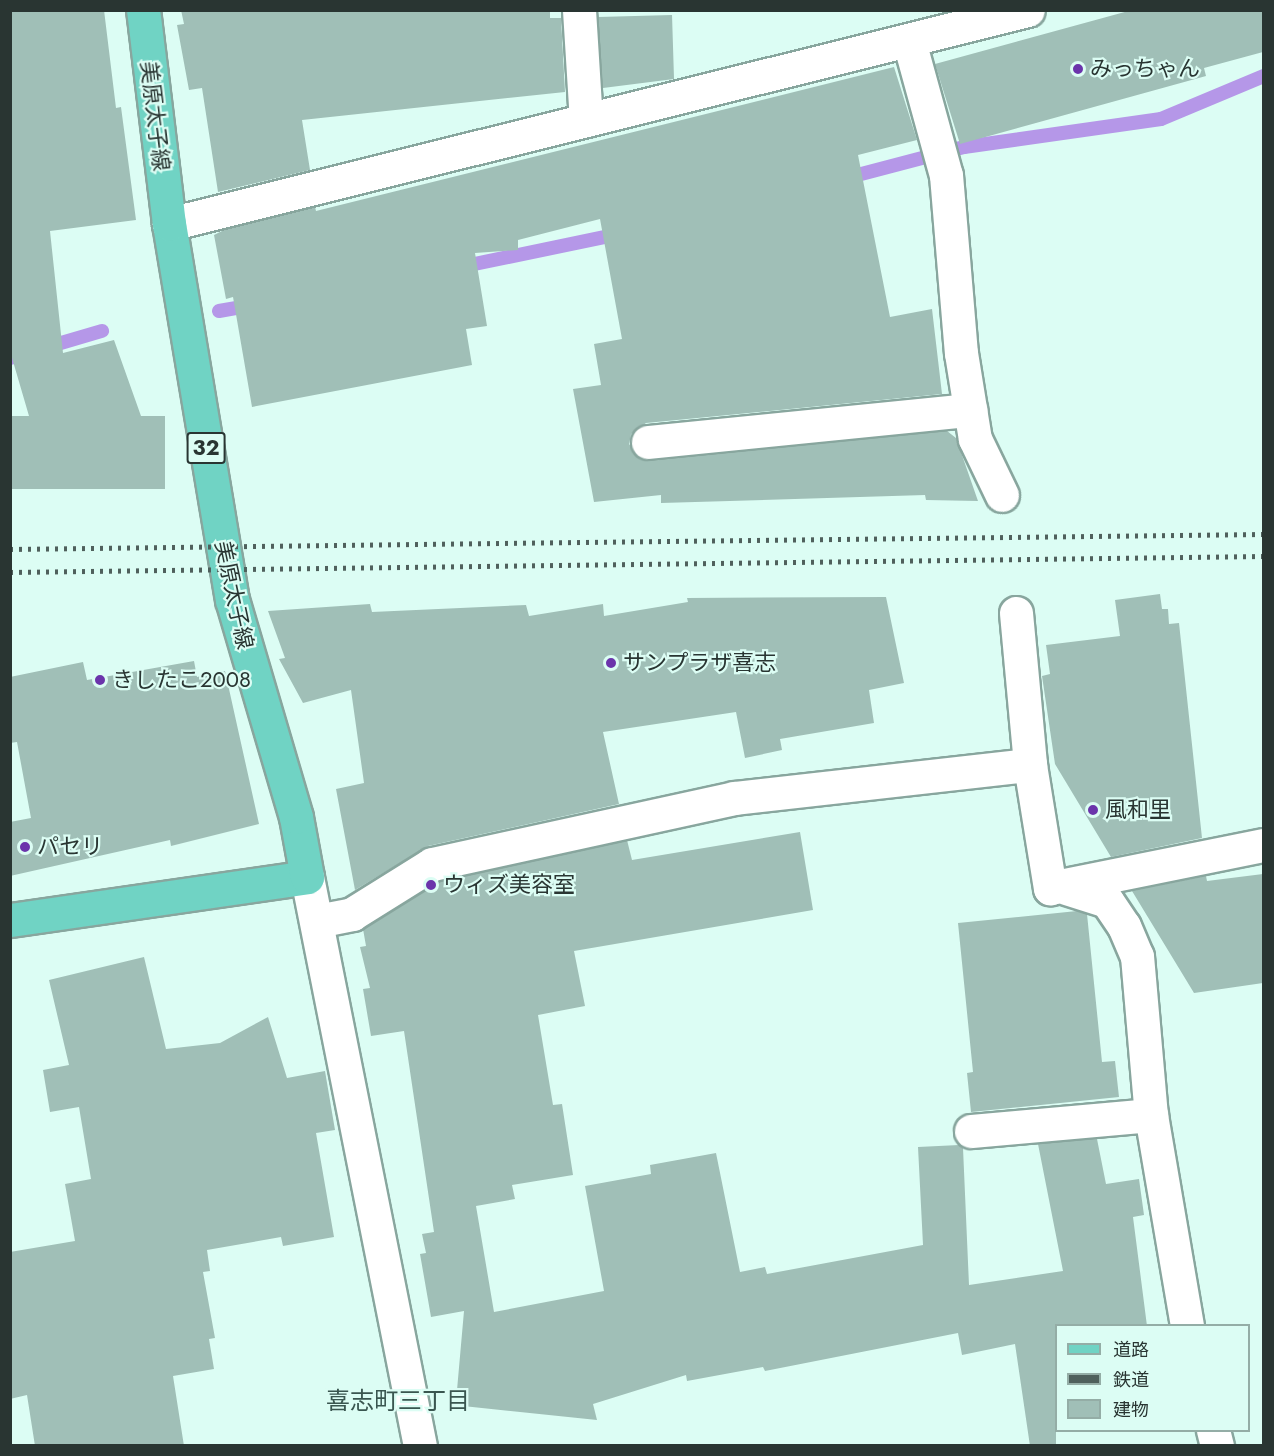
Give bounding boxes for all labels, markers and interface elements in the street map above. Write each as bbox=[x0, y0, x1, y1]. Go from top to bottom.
place label: みっちゃん bbox=[1090, 56, 1200, 82]
street label: 美原太子線 bbox=[135, 60, 175, 172]
marker: みっちゃん bbox=[1071, 62, 1085, 76]
road number: 32 bbox=[186, 430, 226, 466]
street label: 美原太子線 bbox=[210, 538, 258, 652]
place label: サンプラザ喜志 bbox=[623, 650, 777, 676]
marker: サンプラザ喜志 bbox=[604, 656, 618, 670]
place label: きしたこ2008 bbox=[112, 667, 251, 693]
marker: きしたこ2008 bbox=[93, 673, 107, 687]
place label: 風和里 bbox=[1105, 797, 1171, 823]
marker: 風和里 bbox=[1086, 803, 1100, 817]
place label: パセリ bbox=[37, 834, 103, 860]
marker: パセリ bbox=[18, 840, 32, 854]
place label: ウィズ美容室 bbox=[443, 872, 575, 898]
marker: ウィズ美容室 bbox=[424, 878, 438, 892]
legend bbox=[1055, 1324, 1250, 1432]
text: 道路 bbox=[1113, 1337, 1149, 1363]
text: 鉄道 bbox=[1113, 1367, 1149, 1393]
district label: 喜志町三丁目 bbox=[326, 1387, 470, 1415]
text: 建物 bbox=[1113, 1397, 1149, 1423]

